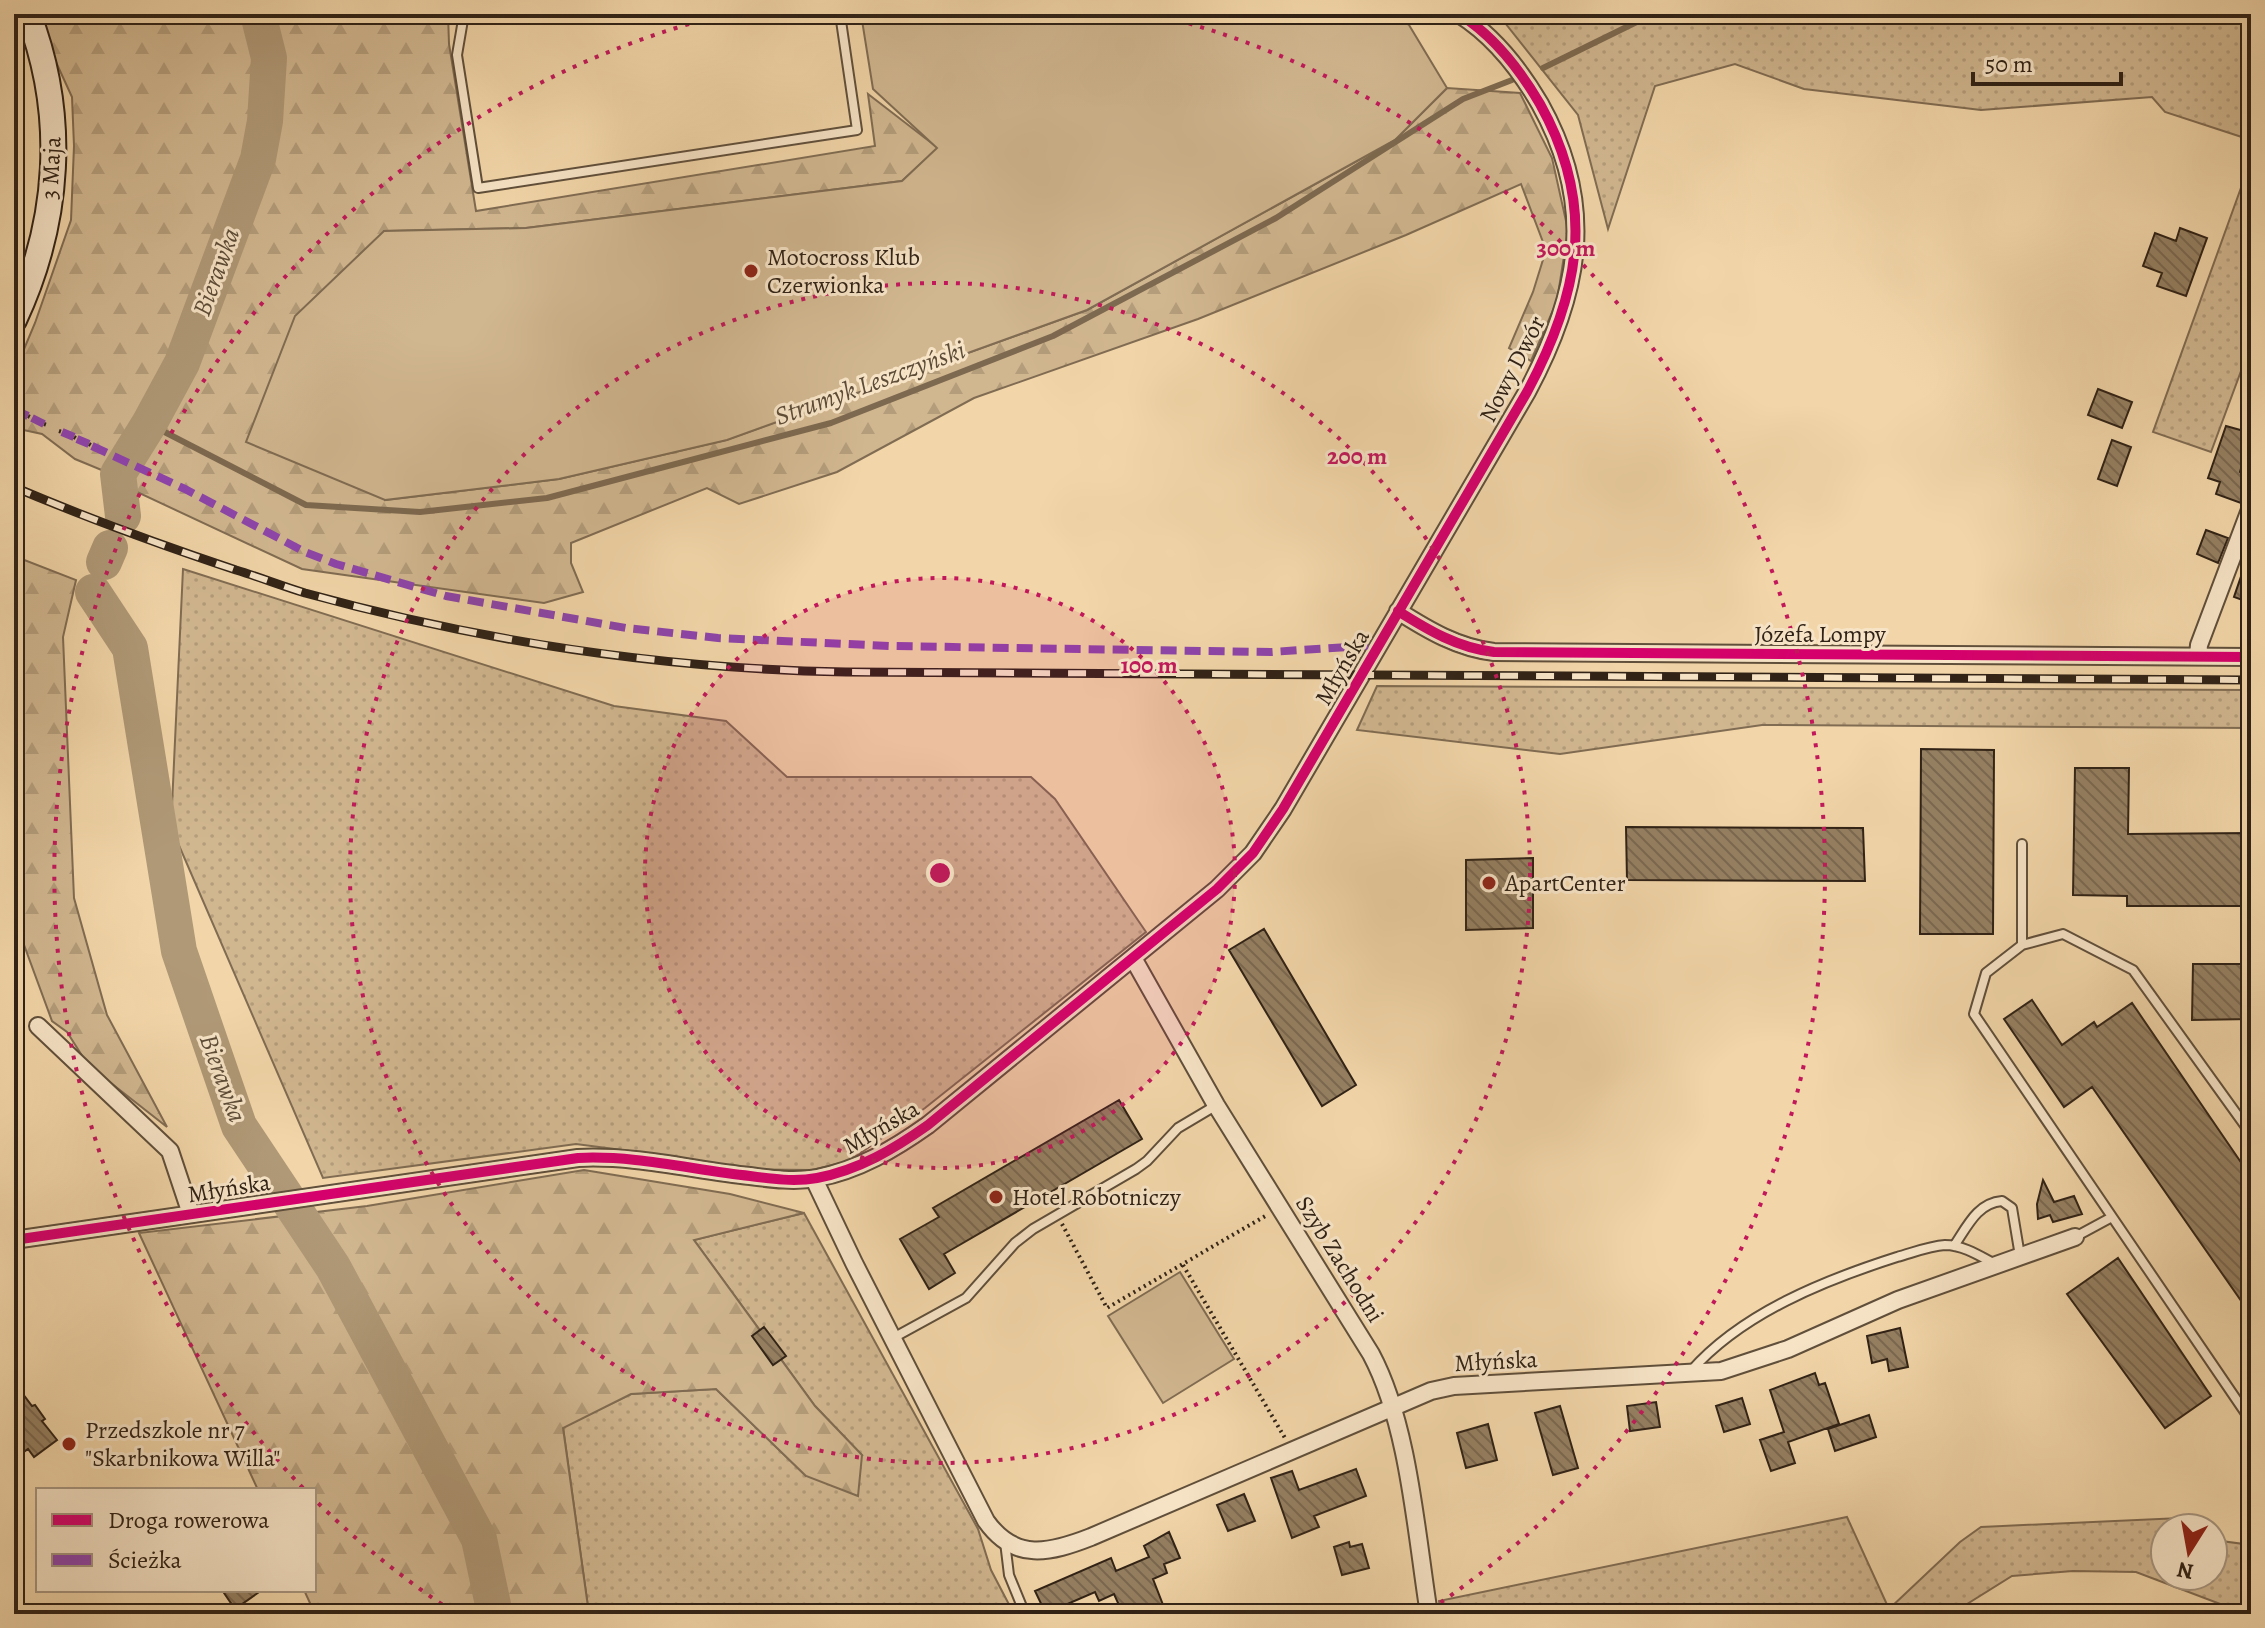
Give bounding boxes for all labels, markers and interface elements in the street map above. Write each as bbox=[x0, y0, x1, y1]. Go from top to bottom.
scale bar bbox=[1973, 36, 2121, 86]
text: 50 m bbox=[1985, 48, 2033, 80]
street label: 3 Maja bbox=[33, 135, 69, 200]
water label: Bierawka bbox=[184, 223, 248, 321]
text: 300 m bbox=[1537, 232, 1595, 264]
place label: Motocross Klub Czerwionka bbox=[767, 241, 920, 301]
marker: Motocross Klub Czerwionka bbox=[742, 262, 760, 280]
street label: Nowy Dwór bbox=[1472, 310, 1552, 428]
water label: Strumyk Leszczyński bbox=[770, 332, 970, 434]
text: 200 m bbox=[1327, 440, 1387, 472]
street label: Józefa Lompy bbox=[1754, 618, 1886, 650]
street label: Młyńska bbox=[1307, 622, 1377, 711]
text: 100 m bbox=[1120, 649, 1178, 681]
centre of rings bbox=[926, 859, 954, 887]
place label: ApartCenter bbox=[1504, 867, 1626, 899]
marker: ApartCenter bbox=[1480, 874, 1498, 892]
water label: Bierawka bbox=[191, 1029, 255, 1127]
street label: Młyńska bbox=[837, 1092, 926, 1162]
street label: Młyńska bbox=[185, 1166, 273, 1210]
place label: Hotel Robotniczy bbox=[1012, 1181, 1181, 1213]
marker: Hotel Robotniczy bbox=[987, 1188, 1005, 1206]
street label: Szyb Zachodni bbox=[1288, 1189, 1392, 1329]
street label: Młyńska bbox=[1454, 1343, 1539, 1379]
place label: Przedszkole nr 7 "Skarbnikowa Willa" bbox=[85, 1414, 280, 1474]
marker: Przedszkole nr 7 "Skarbnikowa Willa" bbox=[60, 1435, 78, 1453]
legend bbox=[36, 1488, 316, 1592]
text: Droga rowerowa bbox=[108, 1504, 270, 1536]
north arrow bbox=[2149, 1512, 2229, 1592]
text: Ścieżka bbox=[108, 1544, 182, 1576]
text: N bbox=[2175, 1554, 2196, 1587]

